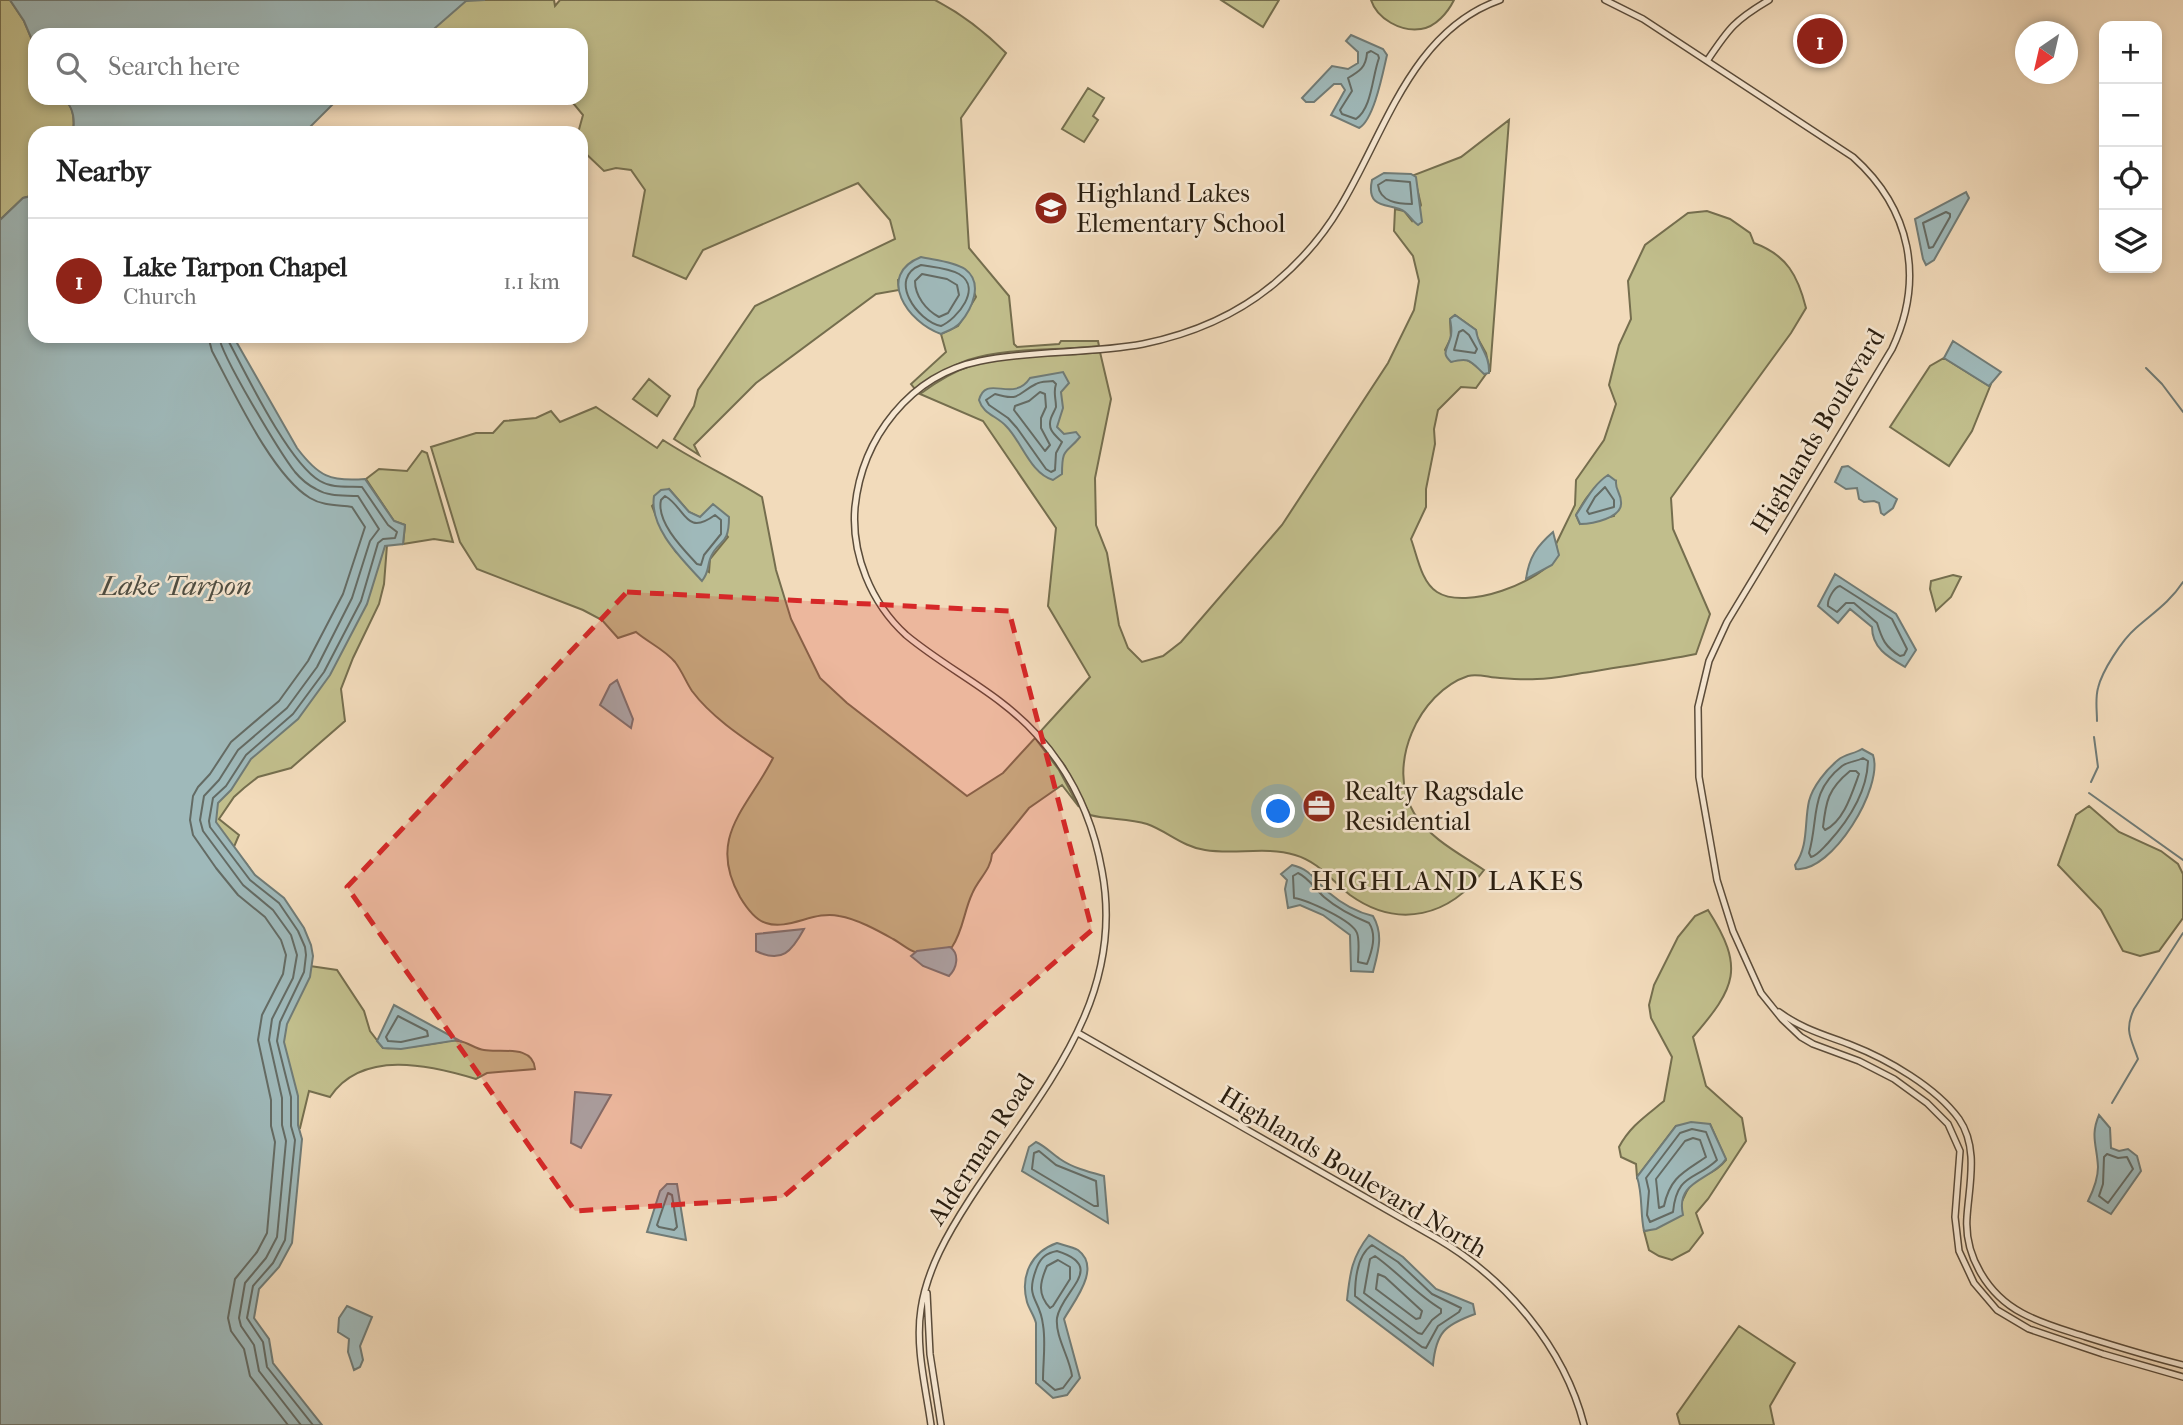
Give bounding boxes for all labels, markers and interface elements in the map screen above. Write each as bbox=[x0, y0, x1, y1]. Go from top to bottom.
pin: 1 bbox=[1797, 15, 1843, 67]
north arrow bbox=[2015, 21, 2078, 84]
map controls bbox=[2099, 21, 2162, 273]
button: + bbox=[2099, 21, 2162, 84]
search box bbox=[28, 28, 588, 105]
icon: search bbox=[52, 48, 90, 86]
text: Search here bbox=[108, 51, 240, 82]
button: − bbox=[2099, 84, 2162, 147]
button: locate bbox=[2099, 147, 2162, 210]
text: Nearby bbox=[56, 154, 151, 189]
place label: Highland Lakes Elementary School bbox=[1076, 178, 1285, 239]
school or university icon: Highland Lakes Elementary School bbox=[1032, 189, 1070, 227]
button: layers bbox=[2099, 210, 2162, 273]
text: Lake Tarpon Chapel bbox=[123, 252, 347, 283]
text: 1 bbox=[75, 268, 83, 295]
text: 1.1 km bbox=[503, 268, 560, 295]
text: Church bbox=[123, 283, 197, 310]
street label: Highlands Boulevard bbox=[1744, 322, 1892, 539]
water label: Lake Tarpon bbox=[98, 569, 252, 602]
place label: Realty Ragsdale Residential bbox=[1344, 776, 1524, 837]
office icon: Realty Ragsdale Residential bbox=[1300, 787, 1338, 825]
your location bbox=[1261, 794, 1295, 828]
district label: HIGHLAND LAKES bbox=[1311, 864, 1585, 897]
street label: Alderman Road bbox=[920, 1067, 1042, 1231]
street label: Highlands Boulevard North bbox=[1213, 1080, 1493, 1265]

